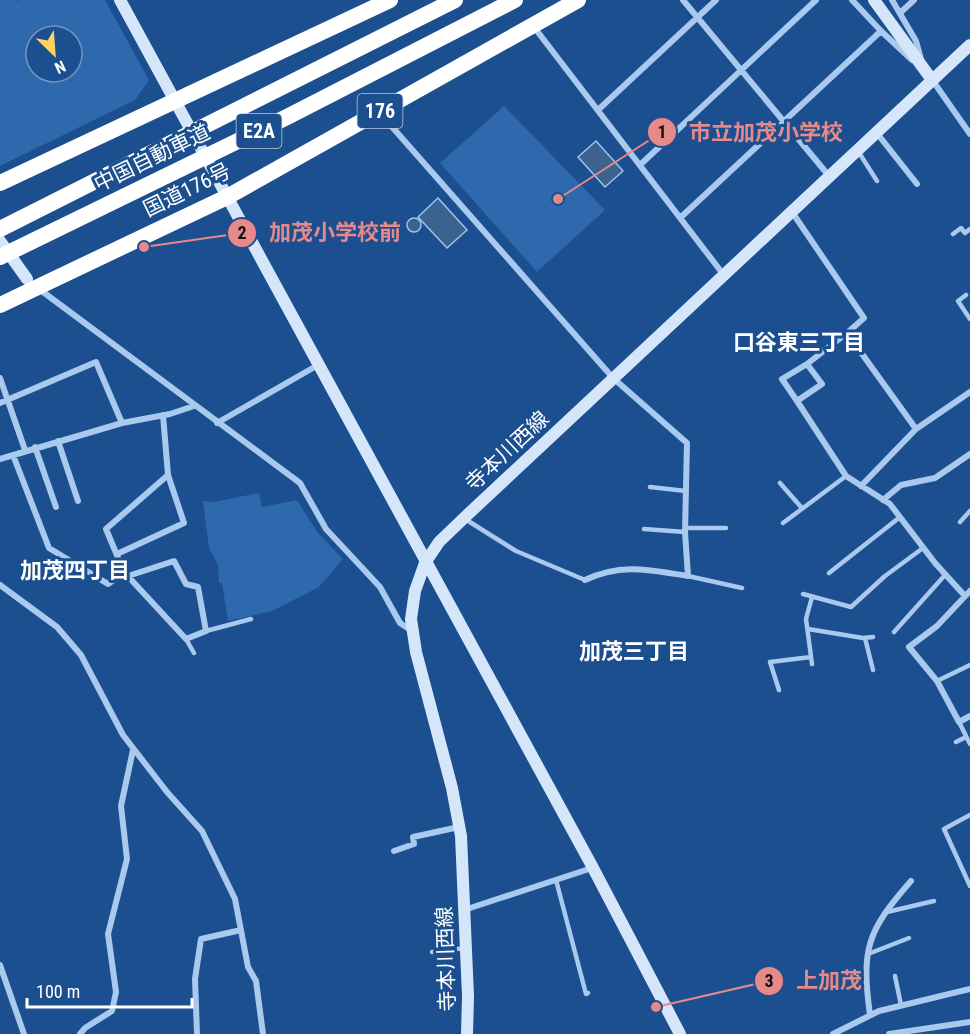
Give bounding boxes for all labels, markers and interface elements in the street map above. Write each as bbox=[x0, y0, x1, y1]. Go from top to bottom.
north arrow bbox=[24, 24, 84, 84]
text: N bbox=[52, 56, 69, 78]
road number: 176 bbox=[358, 94, 403, 128]
callout: 市立加茂小学校 bbox=[647, 112, 855, 152]
road number: E2A bbox=[236, 114, 282, 148]
street label: 中国自動車道 bbox=[90, 120, 214, 196]
text: 市立加茂小学校 bbox=[689, 120, 843, 145]
text: 1 bbox=[657, 121, 667, 142]
street label: 国道176号 bbox=[139, 159, 235, 221]
callout: 加茂小学校前 bbox=[227, 213, 413, 253]
text: 加茂小学校前 bbox=[269, 220, 401, 245]
text: 2 bbox=[237, 222, 247, 243]
district label: 口谷東三丁目 bbox=[733, 330, 865, 355]
street label: 寺本川西線 bbox=[460, 406, 554, 496]
district label: 加茂四丁目 bbox=[20, 558, 130, 583]
district label: 加茂三丁目 bbox=[579, 639, 689, 664]
street label: 寺本川西線 bbox=[432, 906, 460, 1012]
callout: 上加茂 bbox=[754, 961, 874, 1001]
text: 上加茂 bbox=[796, 968, 862, 993]
text: 3 bbox=[764, 970, 774, 991]
scale bar bbox=[27, 971, 192, 1009]
text: 100 m bbox=[36, 981, 80, 1002]

